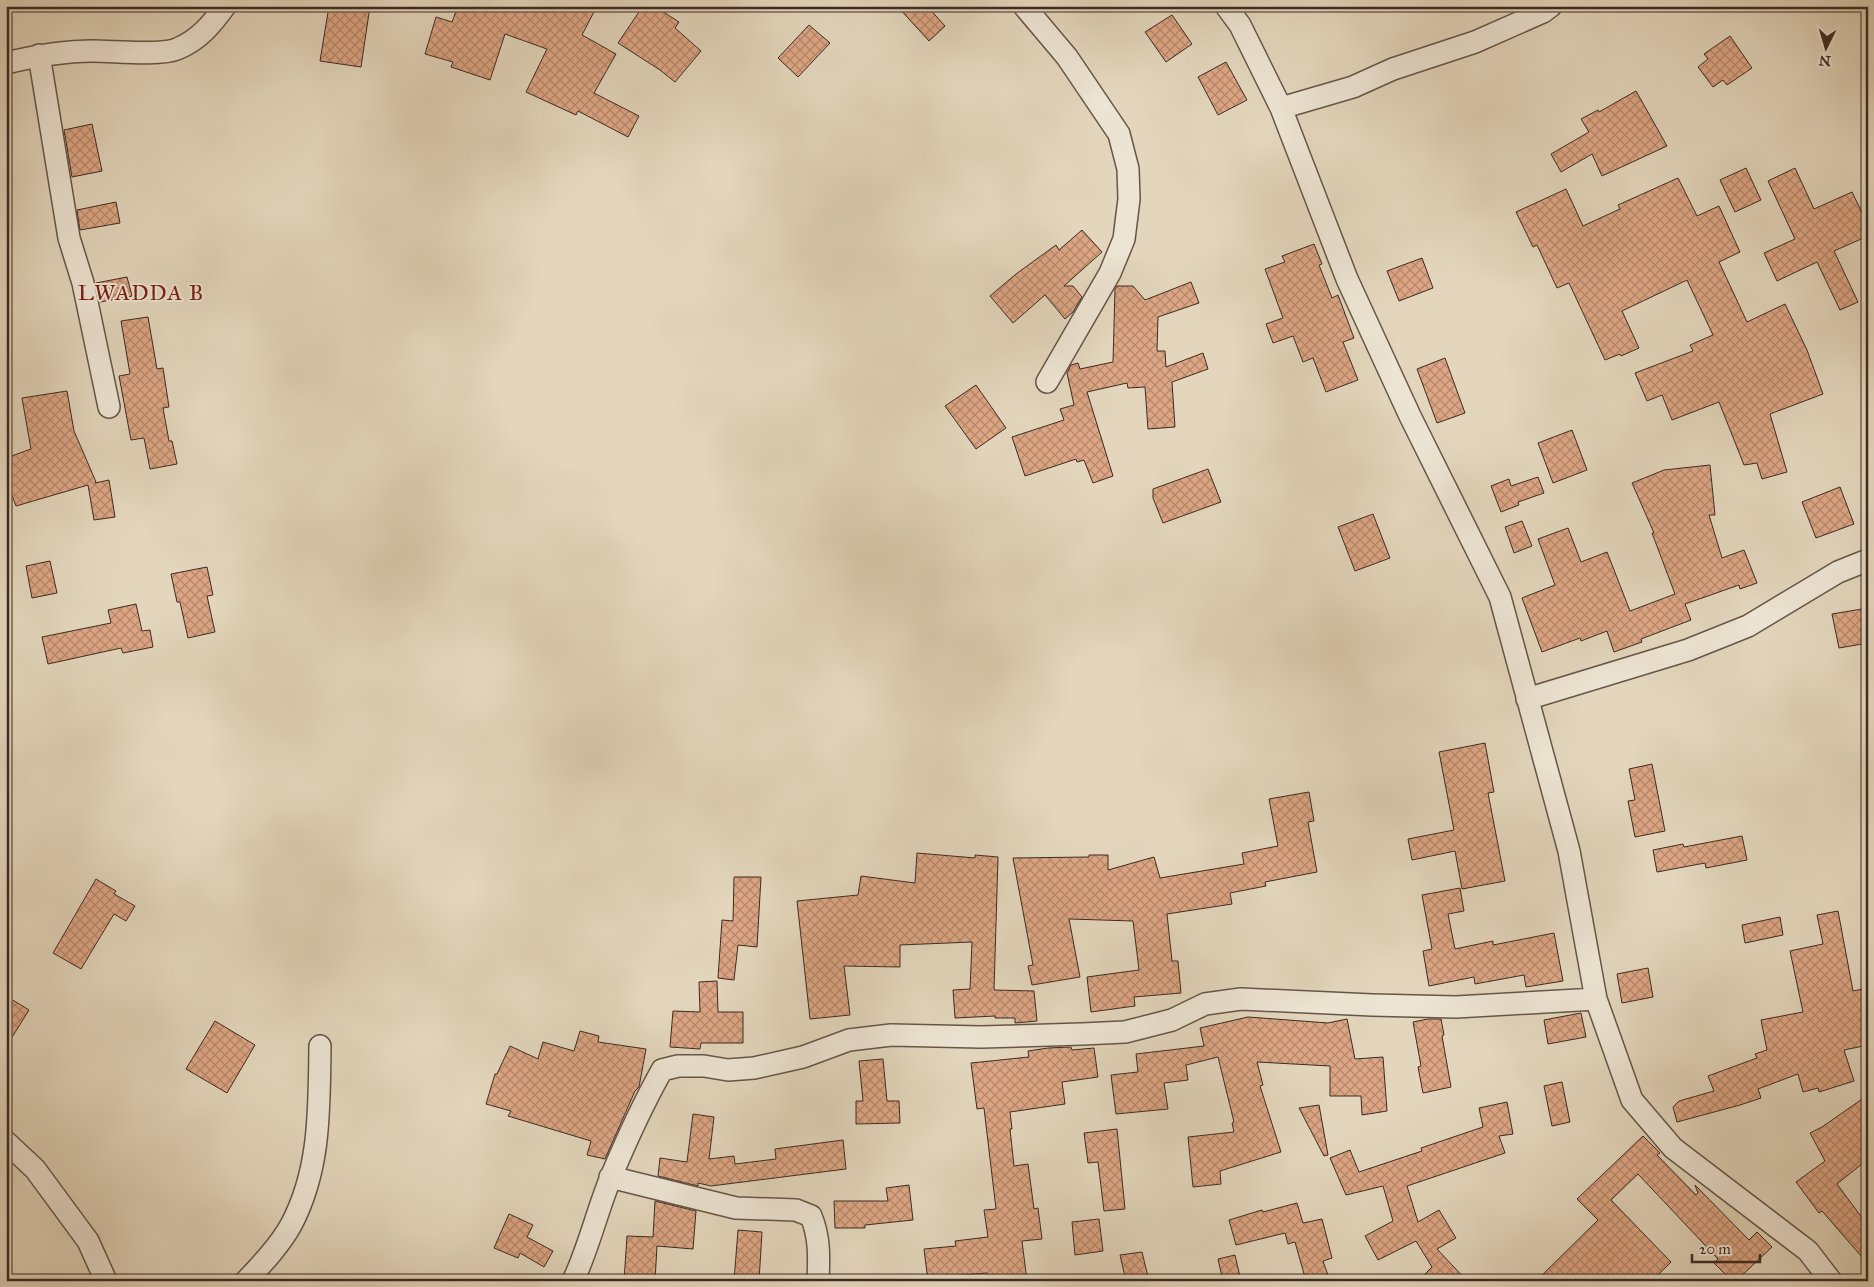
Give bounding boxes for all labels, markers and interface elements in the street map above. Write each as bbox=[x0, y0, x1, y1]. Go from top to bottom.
north arrow bbox=[1802, 22, 1852, 72]
text: N bbox=[1818, 51, 1832, 69]
district label: LWADDA B bbox=[78, 279, 204, 306]
scale bar bbox=[1692, 1232, 1759, 1264]
text: 20 m bbox=[1699, 1240, 1731, 1258]

